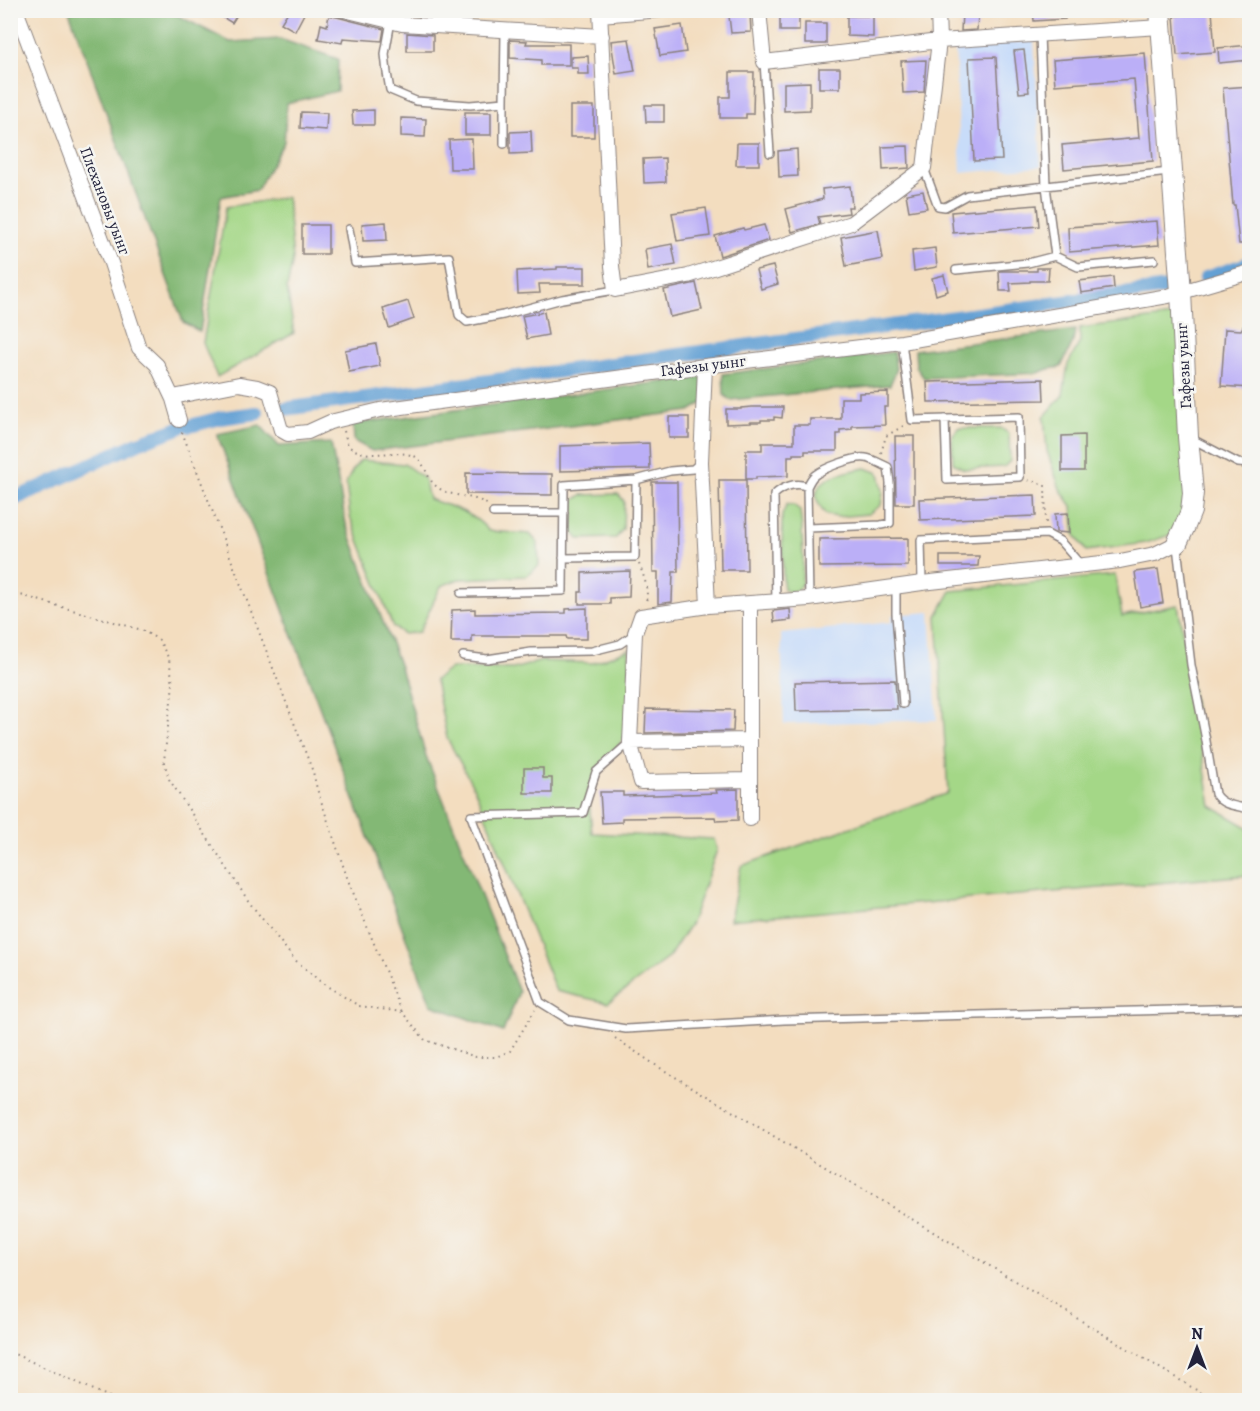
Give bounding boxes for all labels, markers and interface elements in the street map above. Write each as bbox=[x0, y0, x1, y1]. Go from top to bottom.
street label: Плехановы уынг bbox=[74, 144, 136, 258]
street label: Гафезы уынг bbox=[1171, 322, 1197, 409]
street label: Гафезы уынг bbox=[659, 350, 747, 382]
north arrow bbox=[1167, 1318, 1227, 1378]
text: N bbox=[1191, 1323, 1203, 1345]

